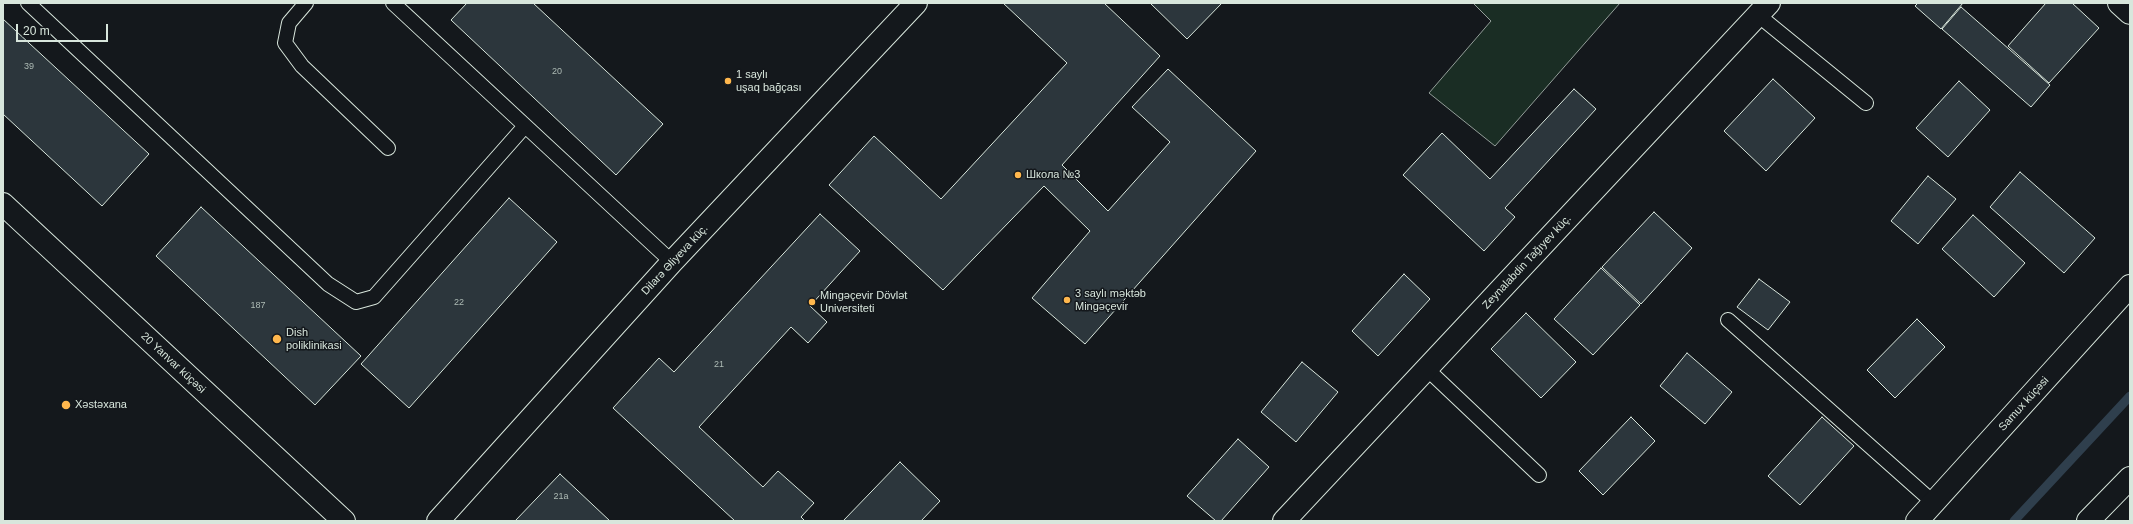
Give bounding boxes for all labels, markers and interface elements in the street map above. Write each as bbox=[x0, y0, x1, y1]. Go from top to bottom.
scale bar bbox=[18, 16, 110, 42]
text: 20 m bbox=[23, 24, 50, 38]
house number: 39 bbox=[24, 62, 34, 72]
house number: 20 bbox=[552, 67, 562, 77]
place label: 1 saylı uşaq bağçası bbox=[736, 68, 801, 94]
marker: 1 saylı uşaq bağçası bbox=[723, 76, 733, 86]
place label: Школа №3 bbox=[1026, 168, 1080, 182]
marker: Школа №3 bbox=[1013, 170, 1023, 180]
street label: Zeynalabdin Tağıyev küç. bbox=[1480, 212, 1574, 312]
street label: Dilarə Əliyeva küç. bbox=[639, 222, 711, 298]
place label: 3 saylı məktəb Mingəçevir bbox=[1075, 287, 1146, 313]
place label: Mingəçevir Dövlət Universiteti bbox=[820, 289, 907, 315]
marker: 3 saylı məktəb Mingəçevir bbox=[1062, 295, 1072, 305]
marker: Mingəçevir Dövlət Universiteti bbox=[807, 297, 817, 307]
house number: 22 bbox=[454, 298, 464, 308]
house number: 187 bbox=[250, 301, 266, 311]
place label: Dish poliklinikasi bbox=[286, 326, 342, 352]
street label: 20 Yanvar küçəsi bbox=[138, 330, 208, 396]
marker: Dish poliklinikasi bbox=[271, 333, 283, 345]
house number: 21 bbox=[714, 360, 724, 370]
street label: Samux küçəsi bbox=[1996, 374, 2052, 434]
place label: Xəstəxana bbox=[75, 398, 127, 412]
marker: Xəstəxana bbox=[60, 399, 72, 411]
house number: 21а bbox=[553, 492, 569, 502]

